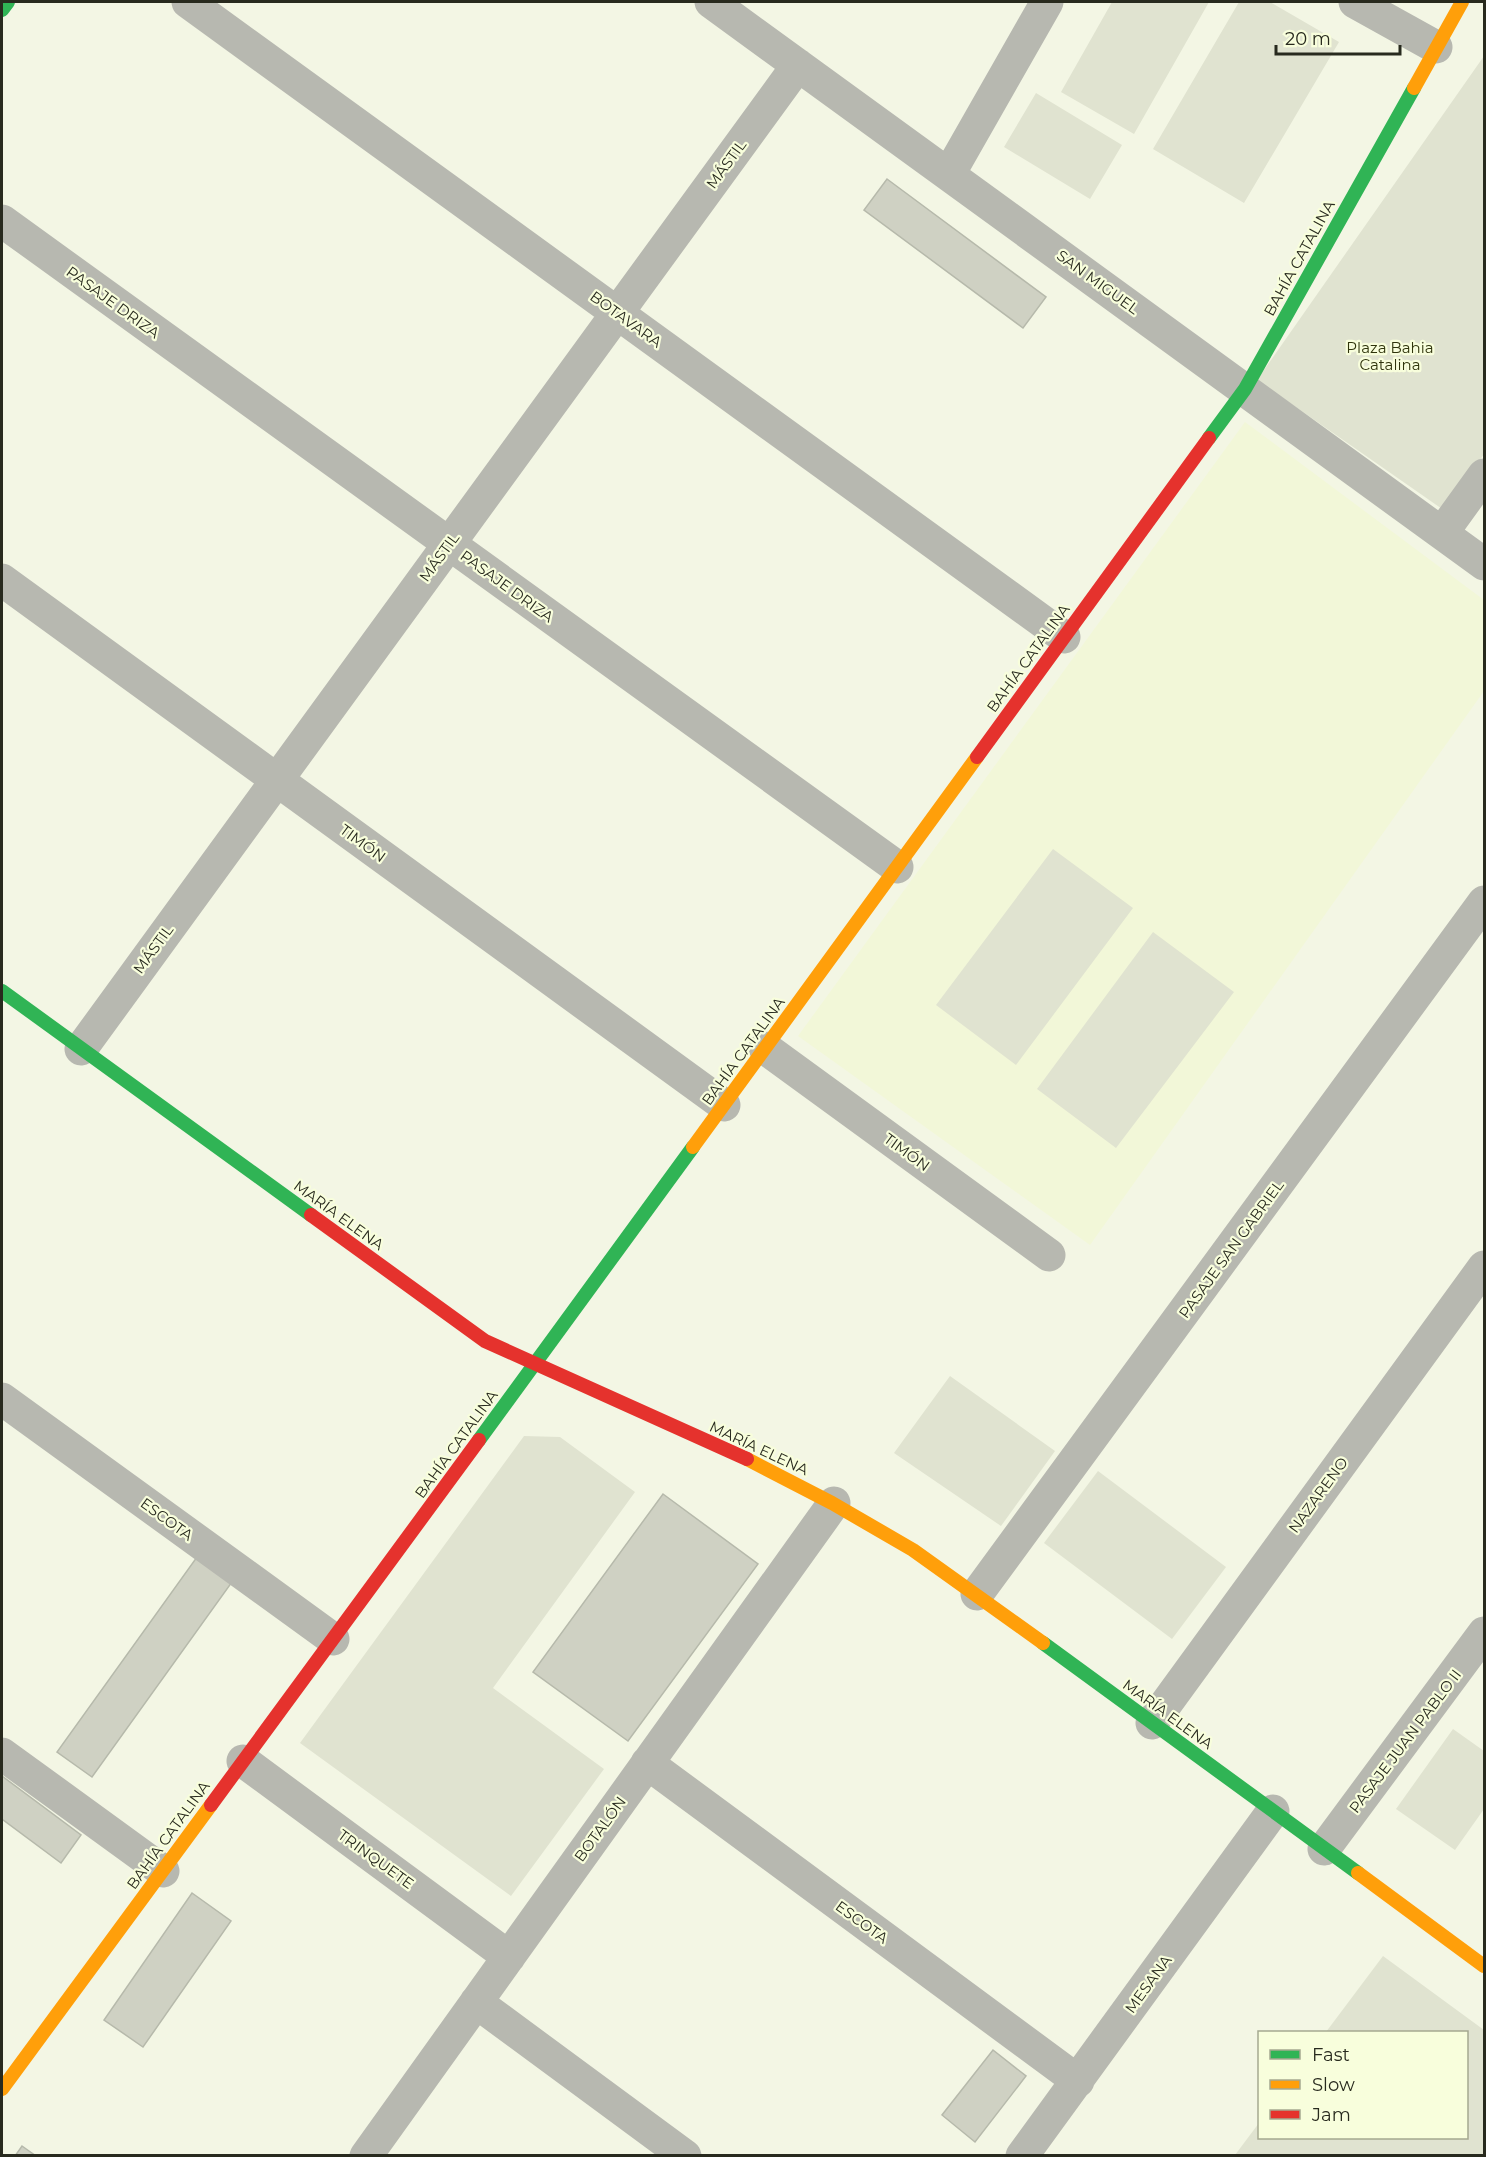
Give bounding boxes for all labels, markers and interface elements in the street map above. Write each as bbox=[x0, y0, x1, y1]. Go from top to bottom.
scale bar bbox=[1276, 18, 1400, 56]
text: 20 m bbox=[1285, 28, 1331, 50]
street label: MÁSTIL bbox=[702, 136, 750, 192]
street label: BAHÍA CATALINA bbox=[1259, 197, 1339, 319]
street label: SAN MIGUEL bbox=[1053, 246, 1143, 318]
street label: PASAJE DRIZA bbox=[63, 262, 164, 342]
street label: BOTAVARA bbox=[586, 287, 666, 352]
park label: Plaza Bahia Catalina bbox=[1346, 338, 1434, 374]
street label: MÁSTIL bbox=[415, 529, 463, 585]
street label: PASAJE DRIZA bbox=[457, 546, 558, 626]
street label: BAHÍA CATALINA bbox=[982, 600, 1074, 716]
street label: TIMÓN bbox=[336, 820, 390, 866]
street label: MÁSTIL bbox=[129, 921, 177, 977]
street label: BAHÍA CATALINA bbox=[697, 993, 789, 1109]
street label: TIMÓN bbox=[880, 1129, 934, 1175]
street label: MARÍA ELENA bbox=[290, 1176, 388, 1254]
street label: PASAJE SAN GABRIEL bbox=[1174, 1176, 1288, 1322]
street label: BAHÍA CATALINA bbox=[410, 1386, 502, 1502]
street label: MARÍA ELENA bbox=[706, 1417, 812, 1479]
street label: NAZARENO bbox=[1284, 1453, 1352, 1537]
street label: ESCOTA bbox=[137, 1493, 197, 1545]
street label: PASAJE JUAN PABLO II bbox=[1345, 1665, 1465, 1817]
street label: MARÍA ELENA bbox=[1119, 1675, 1217, 1753]
street label: BAHÍA CATALINA bbox=[122, 1777, 214, 1893]
street label: BOTALÓN bbox=[570, 1793, 630, 1865]
street label: TRINQUETE bbox=[334, 1825, 418, 1893]
street label: ESCOTA bbox=[832, 1896, 892, 1948]
street label: MESANA bbox=[1121, 1951, 1176, 2017]
legend bbox=[1258, 2031, 1468, 2139]
text: Fast bbox=[1312, 2044, 1350, 2066]
text: Slow bbox=[1312, 2074, 1355, 2096]
text: Jam bbox=[1311, 2104, 1351, 2126]

